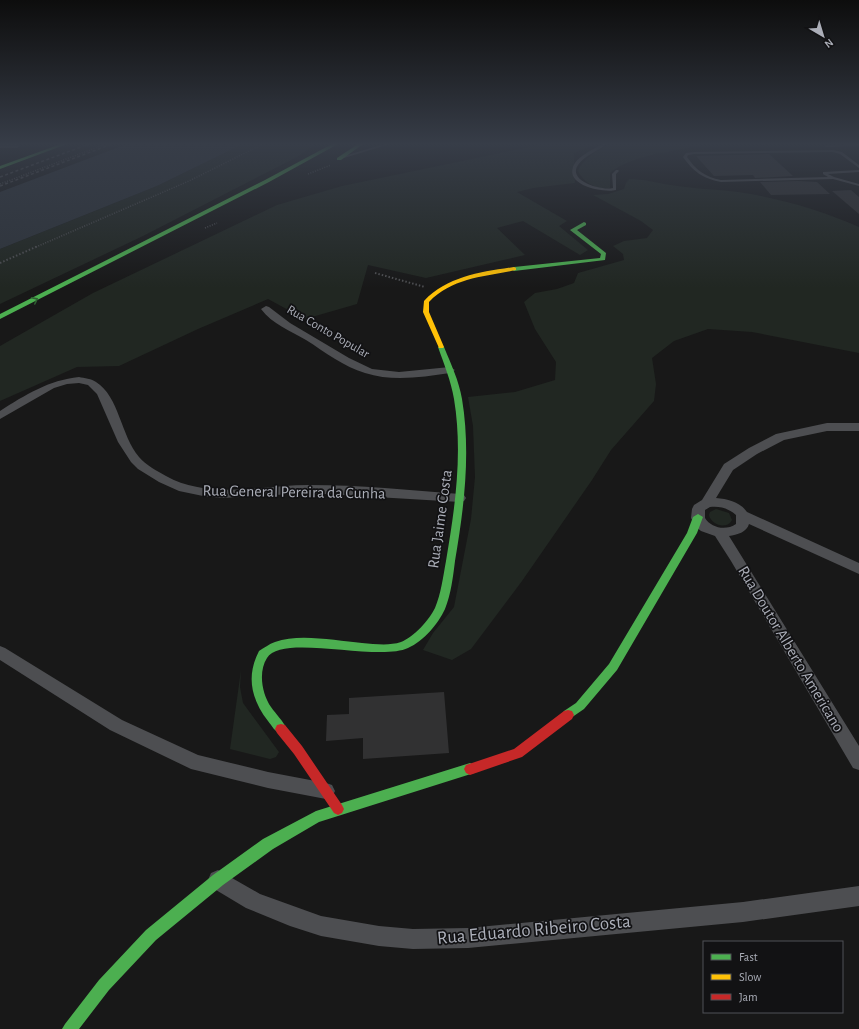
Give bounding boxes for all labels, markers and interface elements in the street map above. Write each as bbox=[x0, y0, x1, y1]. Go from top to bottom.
north arrow bbox=[803, 16, 843, 56]
text: N bbox=[822, 37, 835, 50]
one-way arrow bbox=[31, 298, 38, 305]
street label: Rua Conto Popular bbox=[285, 303, 372, 361]
street label: Rua Jaime Costa bbox=[425, 468, 455, 570]
street label: Rua General Pereira da Cunha bbox=[202, 482, 386, 502]
street label: Rua Doutor Alberto Americano bbox=[735, 563, 847, 735]
street label: Rua Eduardo Ribeiro Costa bbox=[436, 912, 632, 948]
legend bbox=[703, 941, 843, 1013]
text: Fast bbox=[739, 951, 758, 963]
text: Slow bbox=[739, 971, 761, 983]
text: Jam bbox=[739, 991, 758, 1003]

